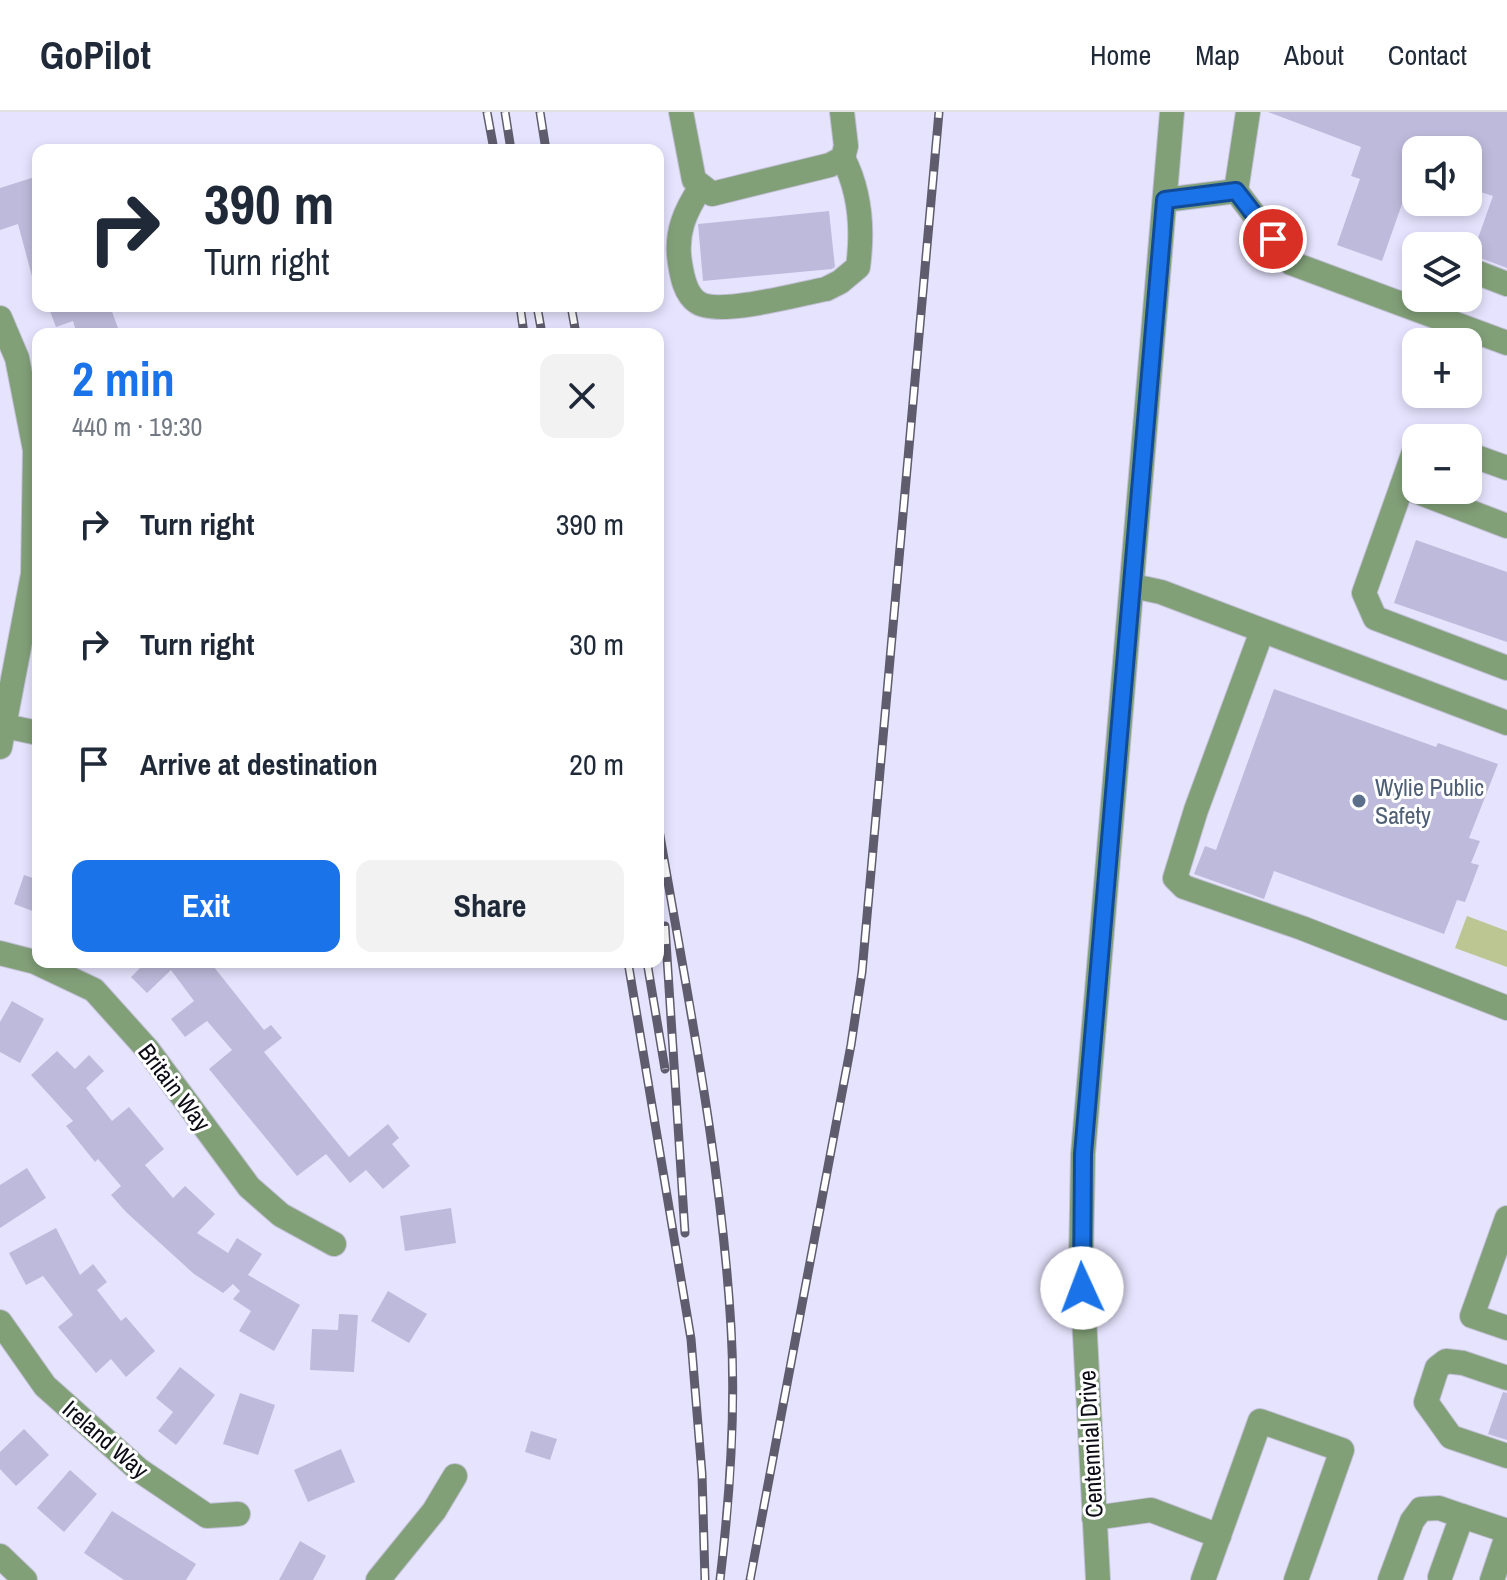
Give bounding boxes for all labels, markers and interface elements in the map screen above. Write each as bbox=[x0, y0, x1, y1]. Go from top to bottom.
text: GoPilot bbox=[40, 30, 151, 81]
text: Home bbox=[1090, 36, 1151, 74]
text: Map bbox=[1195, 36, 1240, 74]
text: About bbox=[1284, 36, 1344, 74]
text: Contact bbox=[1388, 36, 1467, 74]
map controls bbox=[1402, 136, 1482, 504]
button: sound bbox=[1402, 136, 1482, 216]
text: 390 m bbox=[204, 166, 334, 241]
icon: right bbox=[72, 176, 176, 280]
pin bbox=[1239, 205, 1307, 273]
icon: arrive bbox=[1251, 217, 1295, 261]
button: layers bbox=[1402, 232, 1482, 312]
text: Turn right bbox=[204, 238, 329, 286]
button: + bbox=[1402, 328, 1482, 408]
text: 2 min bbox=[72, 346, 175, 411]
button: close bbox=[540, 354, 624, 438]
text: 440 m · 19:30 bbox=[72, 409, 202, 444]
button: − bbox=[1402, 424, 1482, 504]
icon: right bbox=[72, 502, 116, 546]
text: Turn right bbox=[140, 504, 254, 544]
text: 390 m bbox=[556, 504, 624, 544]
icon: right bbox=[72, 622, 116, 666]
text: Turn right bbox=[140, 624, 254, 664]
text: 30 m bbox=[569, 624, 624, 664]
icon: arrive bbox=[72, 742, 116, 786]
text: Arrive at destination bbox=[140, 744, 378, 784]
text: 20 m bbox=[569, 744, 624, 784]
place label: Wylie Public Safety bbox=[1375, 771, 1484, 831]
marker: Wylie Public Safety bbox=[1350, 792, 1368, 810]
button: Exit bbox=[72, 860, 340, 952]
button: Share bbox=[356, 860, 624, 952]
street label: Britain Way bbox=[131, 1037, 219, 1138]
position arrow bbox=[1040, 1246, 1124, 1330]
street label: Centennial Drive bbox=[1070, 1369, 1110, 1519]
street label: Ireland Way bbox=[56, 1393, 156, 1485]

